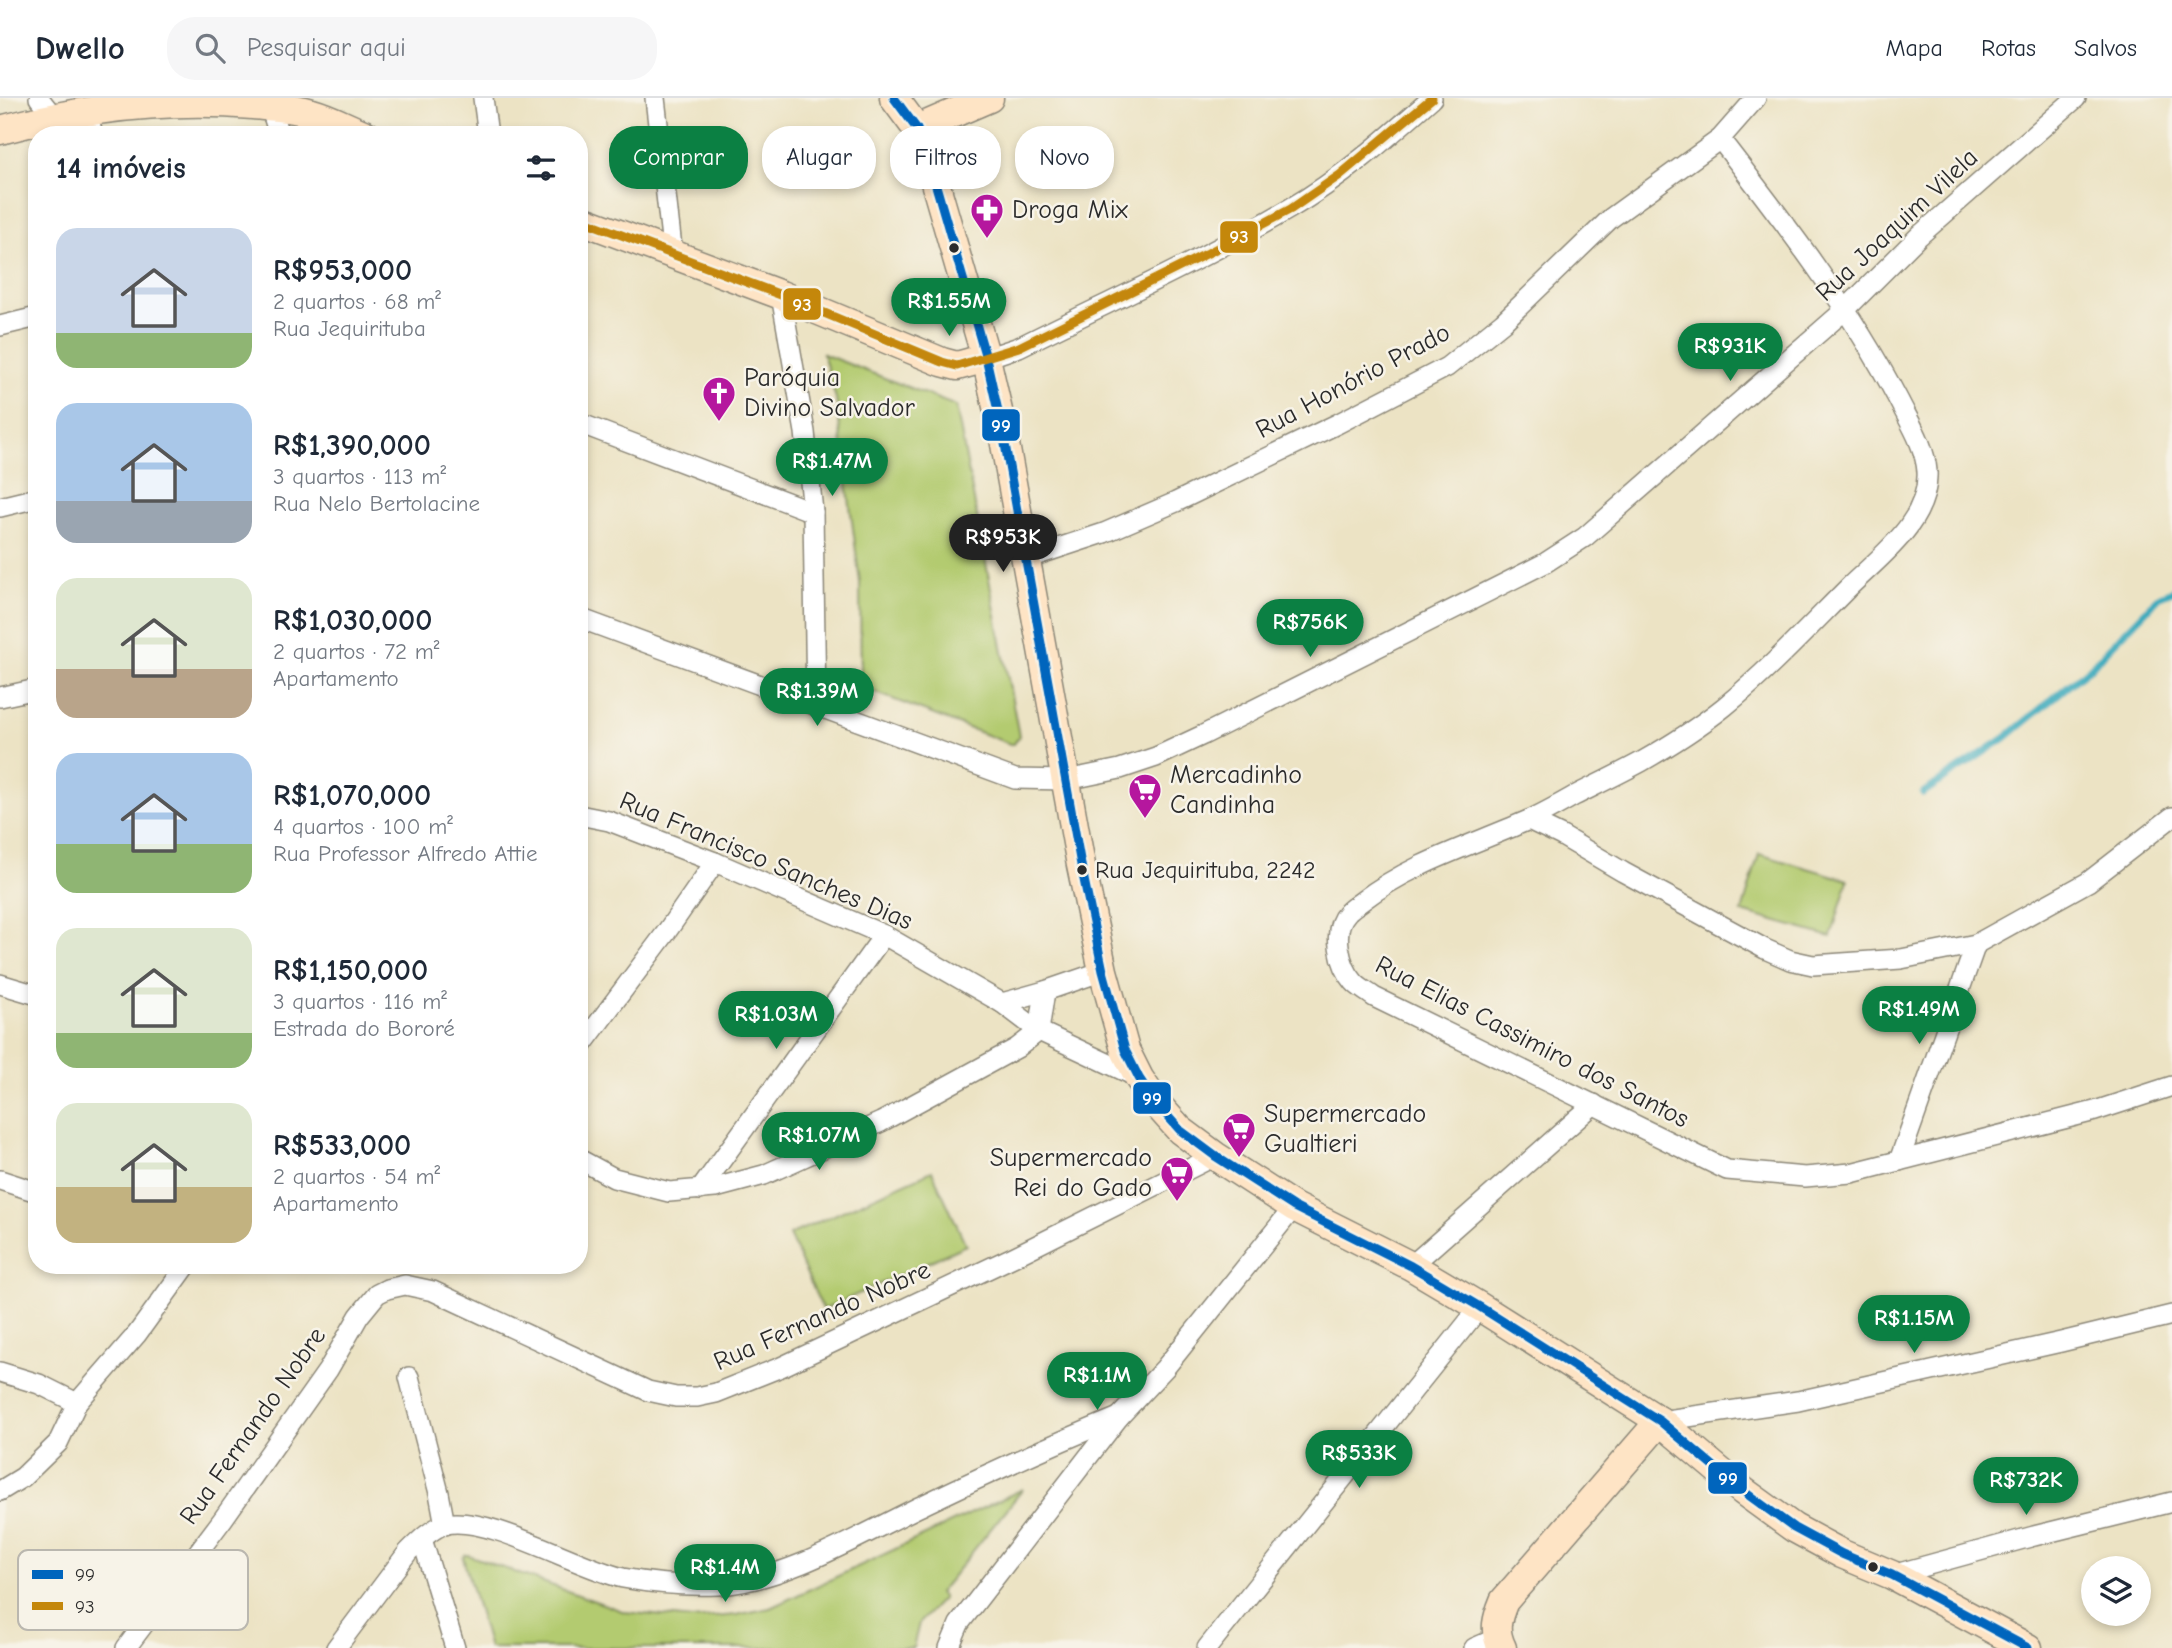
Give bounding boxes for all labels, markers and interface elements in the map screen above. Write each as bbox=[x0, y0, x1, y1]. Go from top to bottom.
search box bbox=[167, 17, 657, 80]
text: Dwello bbox=[35, 29, 125, 67]
icon: search bbox=[191, 29, 229, 67]
text: Pesquisar aqui bbox=[247, 33, 406, 63]
text: Mapa bbox=[1885, 34, 1943, 62]
text: Rotas bbox=[1981, 34, 2036, 62]
text: Salvos bbox=[2074, 34, 2137, 62]
chip: Comprar bbox=[609, 126, 748, 189]
chip: Alugar bbox=[762, 126, 876, 189]
chip: Filtros bbox=[890, 126, 1001, 189]
chip: Novo bbox=[1015, 126, 1114, 189]
street label: Rua Joaquim Vilela bbox=[1810, 142, 1984, 308]
icon: filters bbox=[522, 149, 560, 187]
text: 14 imóveis bbox=[56, 151, 186, 186]
pharmacy icon: Droga Mix bbox=[968, 191, 1006, 240]
place label: Droga Mix bbox=[1012, 195, 1129, 225]
line badge: 93 bbox=[1219, 220, 1259, 254]
text: 93 bbox=[1229, 226, 1249, 248]
unlabelled marker bbox=[947, 241, 961, 255]
text: R$953,000 bbox=[273, 253, 412, 288]
icon: home bbox=[112, 256, 196, 340]
pin: R$1.55M bbox=[884, 278, 1014, 338]
line badge: 93 bbox=[782, 287, 822, 321]
text: R$1.55M bbox=[907, 287, 991, 314]
text: 2 quartos · 68 m² bbox=[273, 288, 441, 315]
text: 93 bbox=[792, 294, 812, 316]
text: Rua Jequirituba bbox=[273, 315, 426, 342]
street label: Rua Honório Prado bbox=[1251, 317, 1455, 445]
pin: R$931K bbox=[1673, 324, 1787, 383]
text: R$931K bbox=[1694, 332, 1766, 359]
place label: Paróquia Divino Salvador bbox=[744, 363, 916, 423]
church icon: Paróquia Divino Salvador bbox=[700, 374, 738, 423]
line badge: 99 bbox=[981, 408, 1021, 442]
text: 99 bbox=[991, 415, 1011, 437]
text: R$1,390,000 bbox=[273, 428, 431, 463]
icon: home bbox=[112, 431, 196, 515]
pin: R$1.47M bbox=[767, 438, 897, 498]
text: R$1.47M bbox=[792, 447, 872, 474]
text: 3 quartos · 113 m² bbox=[273, 463, 446, 490]
text: Rua Nelo Bertolacine bbox=[273, 490, 480, 517]
pin: R$953K bbox=[946, 514, 1060, 574]
text: R$953K bbox=[965, 523, 1041, 550]
pin: R$756K bbox=[1253, 600, 1367, 659]
text: R$1,030,000 bbox=[273, 603, 432, 638]
icon: home bbox=[112, 606, 196, 690]
text: R$756K bbox=[1273, 608, 1347, 635]
text: 2 quartos · 72 m² bbox=[273, 638, 440, 665]
text: Apartamento bbox=[273, 665, 399, 692]
pin: R$1.39M bbox=[752, 668, 882, 728]
text: R$1.39M bbox=[776, 677, 858, 704]
place label: Mercadinho Candinha bbox=[1170, 760, 1302, 820]
supermarket icon: Mercadinho Candinha bbox=[1126, 771, 1164, 820]
text: R$1,070,000 bbox=[273, 778, 431, 813]
icon: home bbox=[112, 781, 196, 865]
street label: Rua Francisco Sanches Dias bbox=[615, 786, 917, 936]
text: 4 quartos · 100 m² bbox=[273, 813, 453, 840]
text: Rua Professor Alfredo Attie bbox=[273, 840, 538, 867]
place label: Rua Jequirituba, 2242 bbox=[1095, 856, 1316, 884]
marker: Rua Jequirituba, 2242 bbox=[1075, 863, 1089, 877]
street label: Rua Elias Cassimiro dos Santos bbox=[1370, 950, 1694, 1134]
text: R$1,150,000 bbox=[273, 953, 428, 988]
icon: home bbox=[112, 956, 196, 1040]
pin: R$1.49M bbox=[1854, 986, 1984, 1046]
text: 3 quartos · 116 m² bbox=[273, 988, 447, 1015]
pin: R$1.03M bbox=[711, 992, 841, 1051]
text: R$1.49M bbox=[1878, 995, 1960, 1022]
text: R$1.03M bbox=[734, 1000, 818, 1027]
text: Estrada do Bororé bbox=[273, 1015, 455, 1042]
line badge: 99 bbox=[1132, 1081, 1172, 1115]
text: 99 bbox=[1142, 1088, 1162, 1110]
place label: Supermercado Gualtieri bbox=[1264, 1099, 1426, 1159]
supermarket icon: Supermercado Gualtieri bbox=[1220, 1110, 1258, 1159]
pin: R$1.07M bbox=[754, 1112, 884, 1172]
text: R$1.07M bbox=[778, 1121, 860, 1148]
text: R$533,000 bbox=[273, 1128, 411, 1163]
icon: home bbox=[112, 1131, 196, 1215]
place label: Supermercado Rei do Gado bbox=[990, 1143, 1152, 1203]
supermarket icon: Supermercado Rei do Gado bbox=[1158, 1154, 1196, 1203]
text: 2 quartos · 54 m² bbox=[273, 1163, 440, 1190]
text: Apartamento bbox=[273, 1190, 399, 1217]
street label: Rua Fernando Nobre bbox=[709, 1255, 935, 1377]
pin: R$1.15M bbox=[1849, 1296, 1979, 1355]
text: R$1.15M bbox=[1874, 1304, 1954, 1331]
street label: Rua Fernando Nobre bbox=[174, 1322, 332, 1530]
pin: R$1.1M bbox=[1040, 1352, 1154, 1412]
text: R$1.1M bbox=[1063, 1361, 1131, 1388]
pin: R$533K bbox=[1302, 1430, 1416, 1490]
text: R$533K bbox=[1321, 1439, 1397, 1466]
pin: R$732K bbox=[1969, 1458, 2083, 1517]
line badge: 99 bbox=[1707, 1461, 1748, 1495]
text: R$732K bbox=[1989, 1466, 2063, 1493]
text: 99 bbox=[1718, 1468, 1738, 1490]
pin: R$1.4M bbox=[668, 1544, 782, 1604]
legend bbox=[18, 1550, 248, 1630]
text: R$1.4M bbox=[690, 1553, 760, 1580]
map controls bbox=[2081, 1556, 2151, 1626]
button: layers bbox=[2081, 1556, 2151, 1626]
unlabelled marker bbox=[1866, 1560, 1880, 1574]
text: 99 bbox=[75, 1564, 95, 1586]
text: 93 bbox=[75, 1596, 95, 1618]

